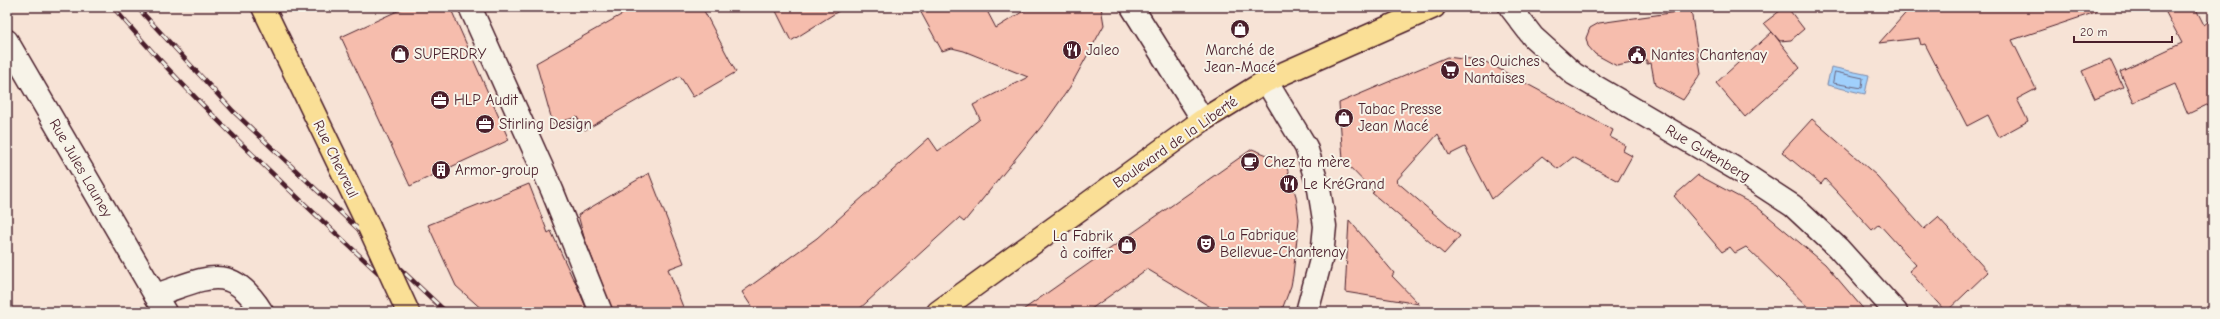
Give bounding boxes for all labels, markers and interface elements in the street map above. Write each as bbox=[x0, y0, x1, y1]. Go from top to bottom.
shop icon: Marché de Jean-Macé bbox=[1229, 18, 1251, 40]
scale bar bbox=[2074, 18, 2172, 44]
text: 20 m bbox=[2080, 25, 2108, 39]
restaurant icon: Jaleo bbox=[1061, 39, 1083, 61]
place label: Jaleo bbox=[1086, 41, 1119, 59]
place label: Marché de Jean-Macé bbox=[1204, 41, 1276, 76]
shop icon: SUPERDRY bbox=[389, 43, 411, 65]
public building icon: Nantes Chantenay bbox=[1626, 44, 1648, 66]
place label: SUPERDRY bbox=[414, 45, 486, 63]
place label: Nantes Chantenay bbox=[1651, 46, 1767, 64]
place label: Les Ouiches Nantaises bbox=[1464, 52, 1540, 87]
supermarket icon: Les Ouiches Nantaises bbox=[1439, 59, 1461, 81]
office icon: HLP Audit bbox=[429, 89, 451, 111]
place label: HLP Audit bbox=[454, 91, 518, 109]
street label: Boulevard de la Liberté bbox=[1109, 92, 1241, 192]
place label: Tabac Presse Jean Macé bbox=[1358, 100, 1442, 135]
shop icon: Tabac Presse Jean Macé bbox=[1333, 107, 1355, 129]
office icon: Stirling Design bbox=[474, 113, 496, 135]
street label: Rue Jules Launey bbox=[45, 115, 117, 221]
place label: Stirling Design bbox=[499, 115, 592, 133]
street label: Rue Chevreul bbox=[309, 117, 363, 201]
street label: Rue Gutenberg bbox=[1662, 121, 1754, 185]
cafe icon: Chez ta mère bbox=[1239, 151, 1261, 173]
place label: Chez ta mère bbox=[1264, 153, 1350, 171]
building icon: Armor-group bbox=[430, 159, 452, 181]
place label: Armor-group bbox=[455, 161, 539, 179]
restaurant icon: Le KréGrand bbox=[1278, 173, 1300, 195]
place label: Le KréGrand bbox=[1303, 175, 1385, 193]
place label: La Fabrique Bellevue-Chantenay bbox=[1220, 226, 1346, 261]
place label: La Fabrik à coiffer bbox=[1053, 227, 1114, 262]
theatre icon: La Fabrique Bellevue-Chantenay bbox=[1195, 233, 1217, 255]
shop icon: La Fabrik à coiffer bbox=[1116, 234, 1138, 256]

